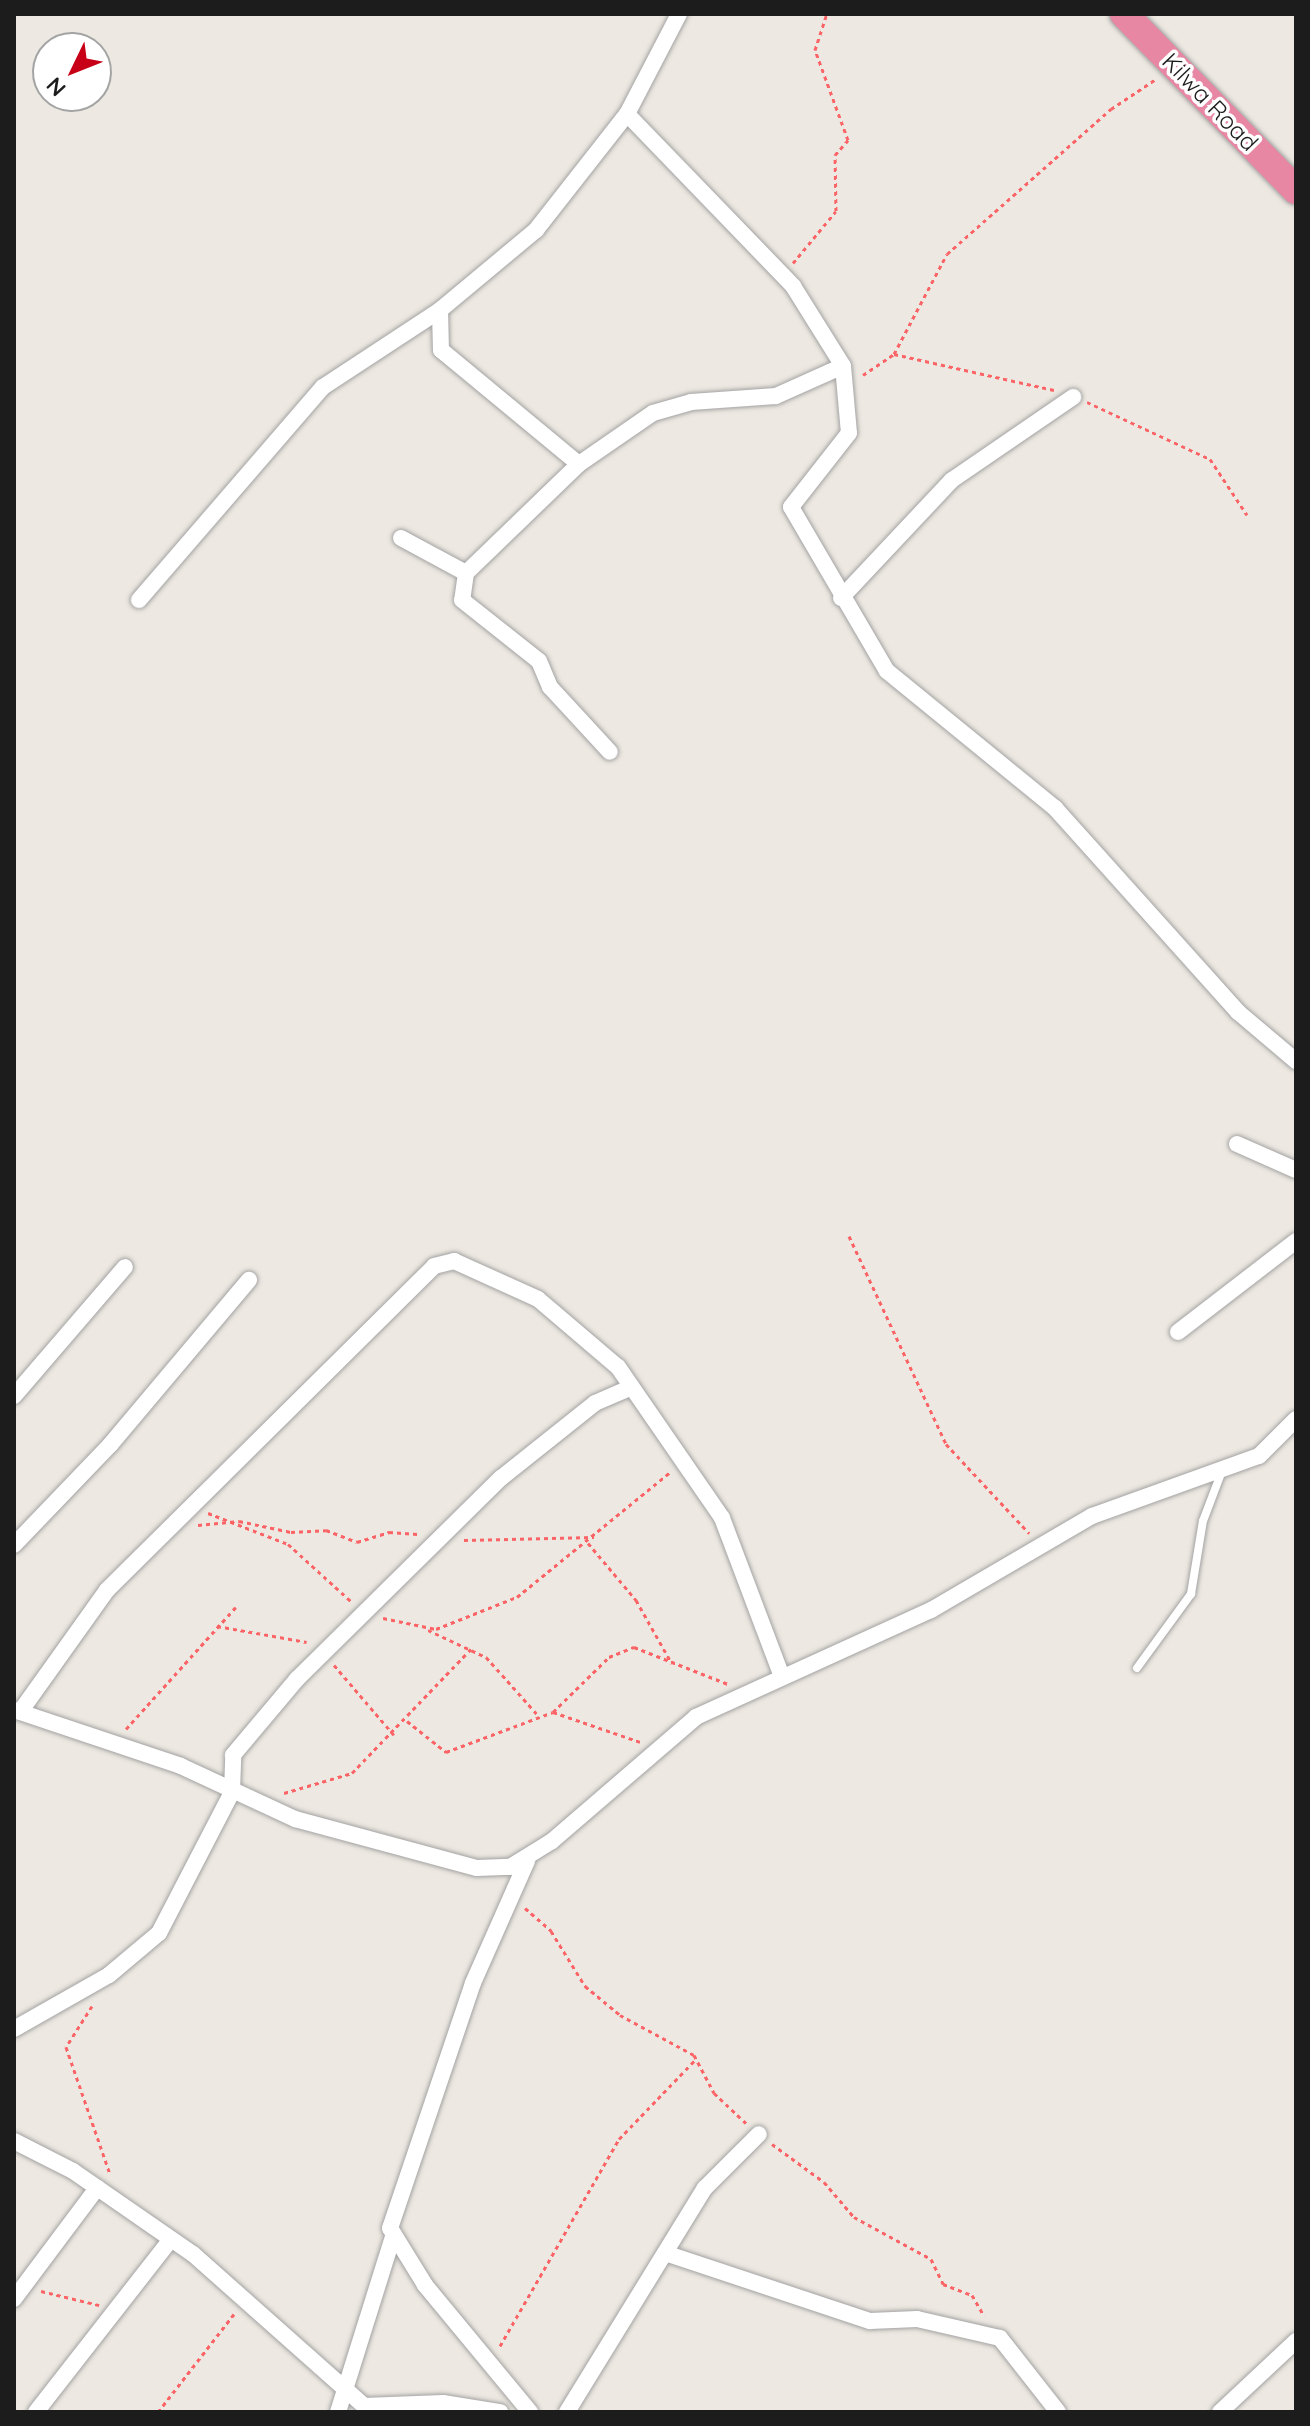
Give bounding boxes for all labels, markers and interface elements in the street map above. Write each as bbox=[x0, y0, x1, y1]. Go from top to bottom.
north arrow bbox=[32, 32, 112, 112]
street label: Kilwa Road bbox=[1156, 47, 1264, 157]
text: N bbox=[40, 72, 72, 102]

